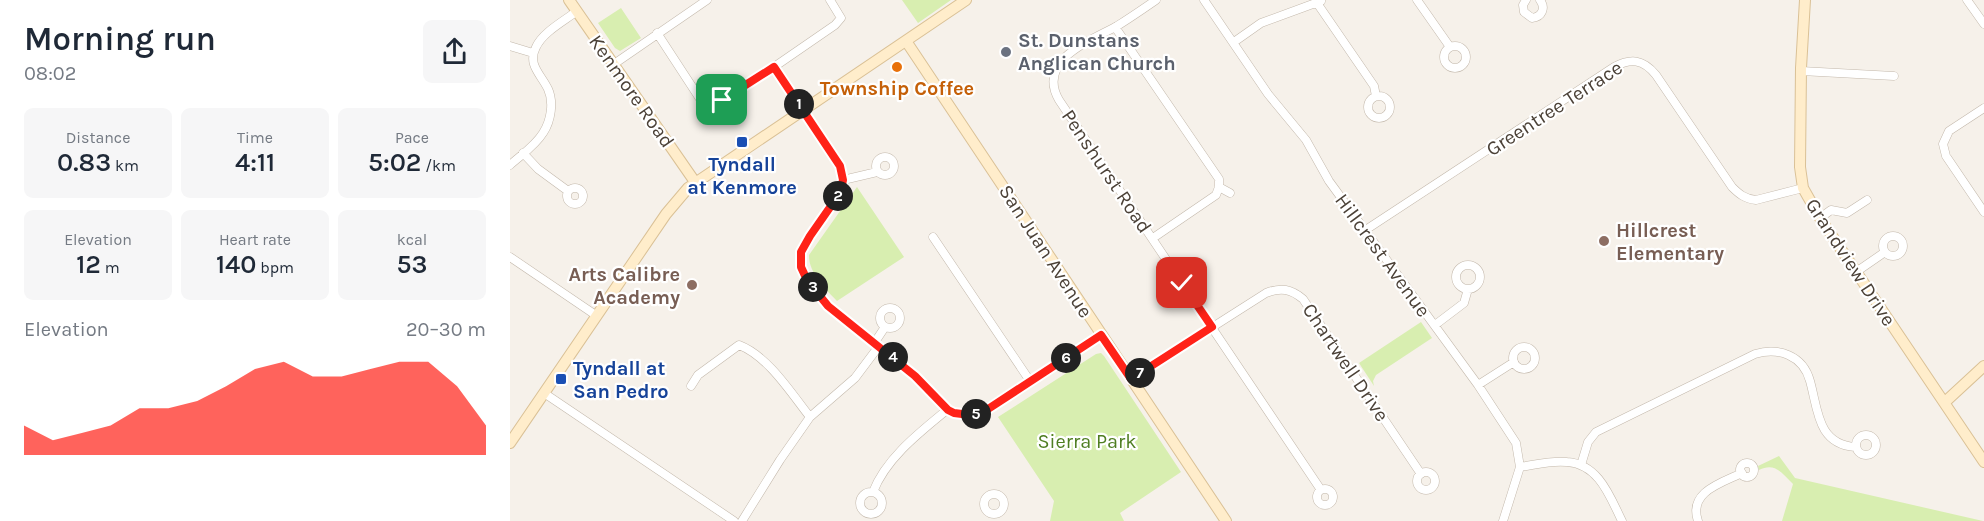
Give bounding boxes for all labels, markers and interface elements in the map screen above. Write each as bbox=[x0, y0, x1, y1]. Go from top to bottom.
text: Morning run bbox=[24, 20, 216, 58]
button: share bbox=[423, 20, 486, 83]
place label: St. Dunstans Anglican Church bbox=[1018, 29, 1176, 75]
street label: Kenmore Road bbox=[584, 30, 679, 152]
marker: St. Dunstans Anglican Church bbox=[999, 45, 1013, 59]
street label: Greentree Terrace bbox=[1482, 56, 1627, 161]
marker: Township Coffee bbox=[890, 60, 904, 74]
text: 08:02 bbox=[24, 62, 76, 85]
pin bbox=[696, 74, 747, 125]
place label: Township Coffee bbox=[820, 77, 974, 100]
icon: arrive bbox=[705, 83, 738, 116]
pin: 1 bbox=[784, 89, 814, 119]
text: 1 bbox=[796, 94, 802, 113]
street label: Penshurst Road bbox=[1057, 105, 1156, 237]
text: Distance bbox=[66, 128, 130, 147]
text: Time bbox=[237, 128, 273, 147]
text: Pace bbox=[395, 128, 429, 147]
marker: Tyndall at Kenmore bbox=[735, 135, 749, 149]
text: 0.83 bbox=[57, 147, 111, 178]
text: 4:11 bbox=[235, 147, 275, 178]
text: 5:02 bbox=[368, 147, 421, 178]
place label: Tyndall at Kenmore bbox=[687, 153, 797, 199]
text: km bbox=[111, 156, 139, 175]
text: /km bbox=[421, 156, 456, 175]
pin: 2 bbox=[823, 181, 853, 211]
street label: San Juan Avenue bbox=[994, 181, 1097, 322]
text: 2 bbox=[833, 186, 843, 205]
street label: Hillcrest Avenue bbox=[1330, 189, 1435, 321]
street label: Grandview Drive bbox=[1801, 194, 1900, 330]
place label: Hillcrest Elementary bbox=[1616, 219, 1724, 265]
text: Elevation bbox=[64, 230, 132, 249]
text: Heart rate bbox=[219, 230, 291, 249]
text: kcal bbox=[397, 230, 427, 249]
marker: Hillcrest Elementary bbox=[1597, 234, 1611, 248]
text: 12 bbox=[76, 249, 101, 280]
text: 140 bbox=[216, 249, 256, 280]
text: 53 bbox=[397, 249, 427, 280]
pin bbox=[1156, 257, 1207, 308]
text: m bbox=[101, 258, 120, 277]
text: bpm bbox=[256, 258, 294, 277]
place label: Arts Calibre Academy bbox=[568, 263, 680, 309]
icon: check bbox=[1165, 266, 1198, 299]
pin: 3 bbox=[798, 272, 828, 302]
text: 3 bbox=[808, 277, 818, 296]
marker: Arts Calibre Academy bbox=[685, 278, 699, 292]
street label: Chartwell Drive bbox=[1298, 299, 1394, 426]
text: Elevation bbox=[24, 318, 109, 341]
text: 20–30 m bbox=[406, 318, 486, 341]
pin: 4 bbox=[878, 342, 908, 372]
pin: 6 bbox=[1051, 343, 1081, 373]
text: 4 bbox=[888, 347, 898, 366]
text: 6 bbox=[1061, 348, 1071, 367]
place label: Tyndall at San Pedro bbox=[573, 357, 669, 403]
pin: 7 bbox=[1125, 358, 1155, 388]
text: 7 bbox=[1136, 363, 1144, 382]
marker: Tyndall at San Pedro bbox=[554, 372, 568, 386]
pin: 5 bbox=[961, 399, 991, 429]
text: 5 bbox=[971, 404, 981, 423]
park label: Sierra Park bbox=[1037, 430, 1137, 453]

